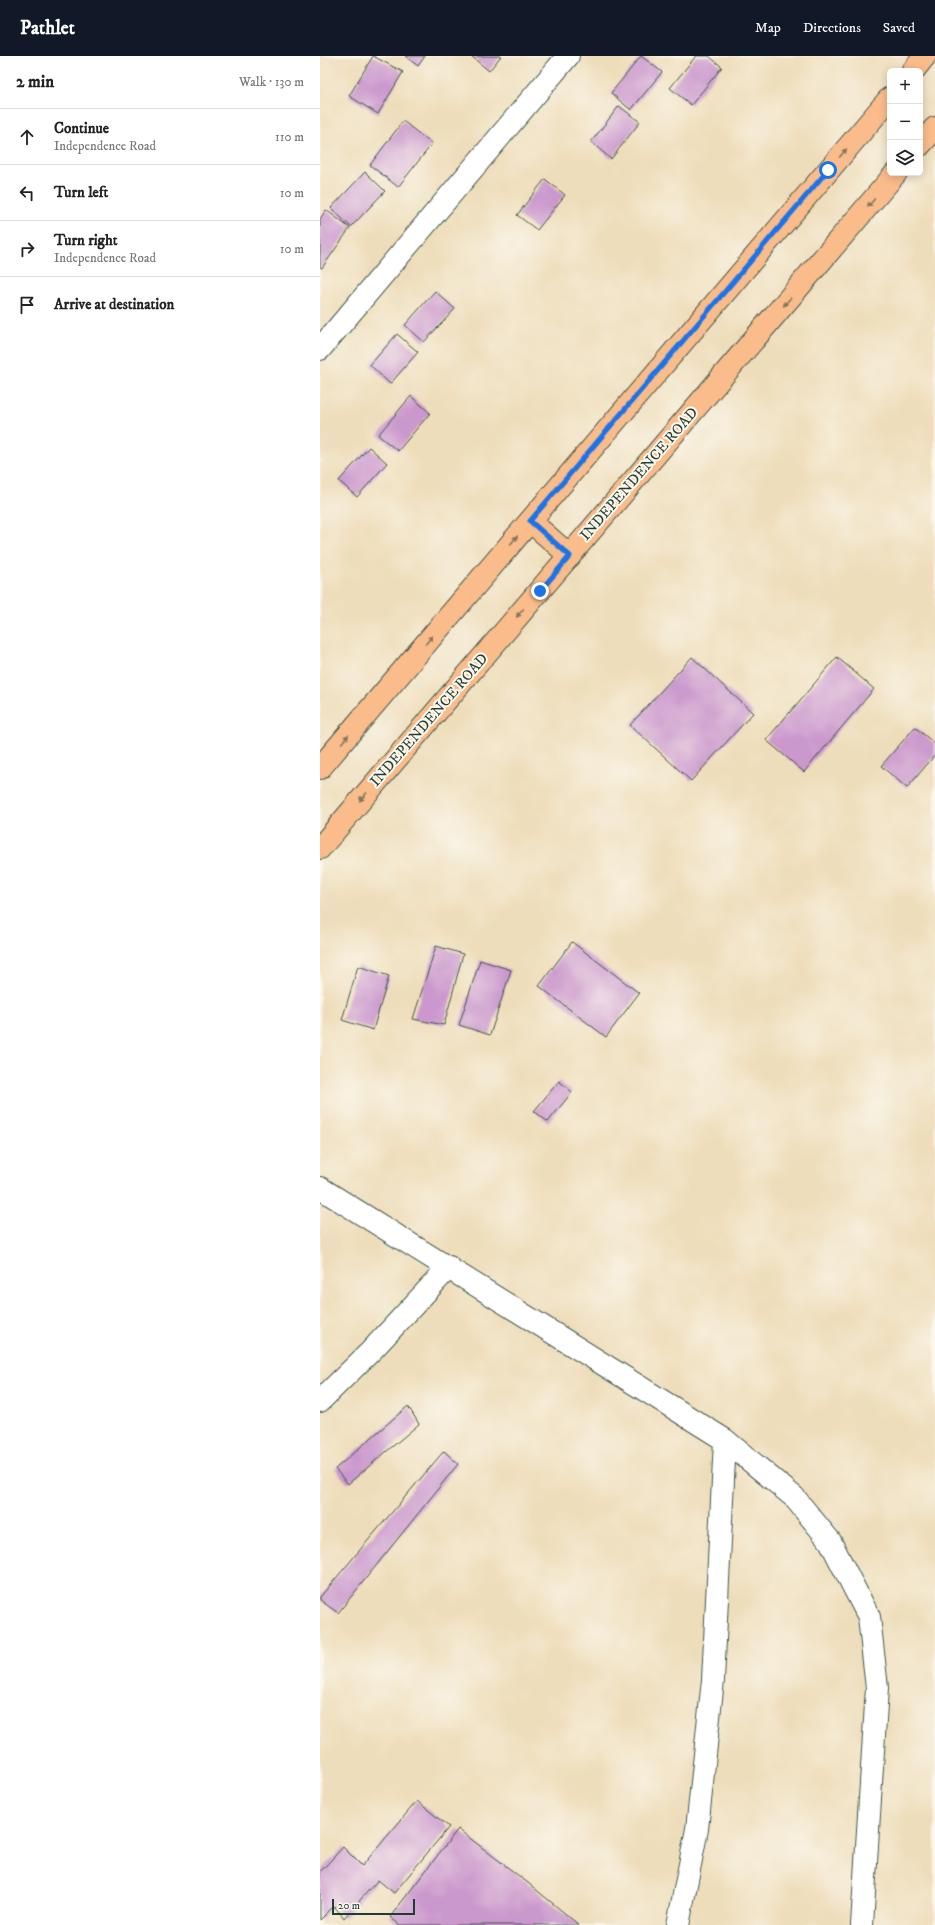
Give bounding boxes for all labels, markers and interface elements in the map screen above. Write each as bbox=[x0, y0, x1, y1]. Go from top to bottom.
text: Pathlet bbox=[20, 17, 75, 40]
text: Map bbox=[755, 19, 781, 37]
text: Directions bbox=[803, 19, 861, 37]
text: Saved bbox=[883, 19, 915, 37]
map controls bbox=[887, 68, 923, 176]
button: + bbox=[887, 68, 923, 104]
text: 2 min bbox=[16, 71, 54, 93]
text: Walk · 130 m bbox=[239, 74, 304, 90]
button: − bbox=[887, 104, 923, 140]
text: Continue bbox=[54, 119, 109, 138]
icon: ahead bbox=[16, 126, 38, 148]
text: 110 m bbox=[275, 129, 304, 145]
text: Independence Road bbox=[54, 138, 156, 154]
button: layers bbox=[887, 140, 923, 176]
one-way arrow bbox=[838, 148, 847, 159]
route start bbox=[819, 161, 837, 179]
icon: left bbox=[16, 182, 38, 204]
text: Turn left bbox=[54, 183, 108, 202]
text: 10 m bbox=[280, 185, 304, 201]
one-way arrow bbox=[867, 197, 876, 208]
text: Turn right bbox=[54, 231, 117, 250]
icon: right bbox=[16, 238, 38, 260]
text: 10 m bbox=[280, 241, 304, 257]
text: Independence Road bbox=[54, 250, 156, 266]
icon: arrive bbox=[16, 294, 38, 316]
text: Arrive at destination bbox=[54, 295, 174, 314]
one-way arrow bbox=[782, 296, 791, 307]
street label: INDEPENDENCE ROAD bbox=[576, 403, 702, 545]
one-way arrow bbox=[509, 535, 518, 546]
route end bbox=[531, 582, 549, 600]
one-way arrow bbox=[516, 608, 525, 619]
one-way arrow bbox=[425, 634, 434, 645]
street label: INDEPENDENCE ROAD bbox=[366, 649, 492, 791]
one-way arrow bbox=[341, 733, 350, 744]
one-way arrow bbox=[359, 792, 368, 803]
scale bar bbox=[332, 1897, 415, 1916]
text: 20 m bbox=[338, 1899, 360, 1913]

